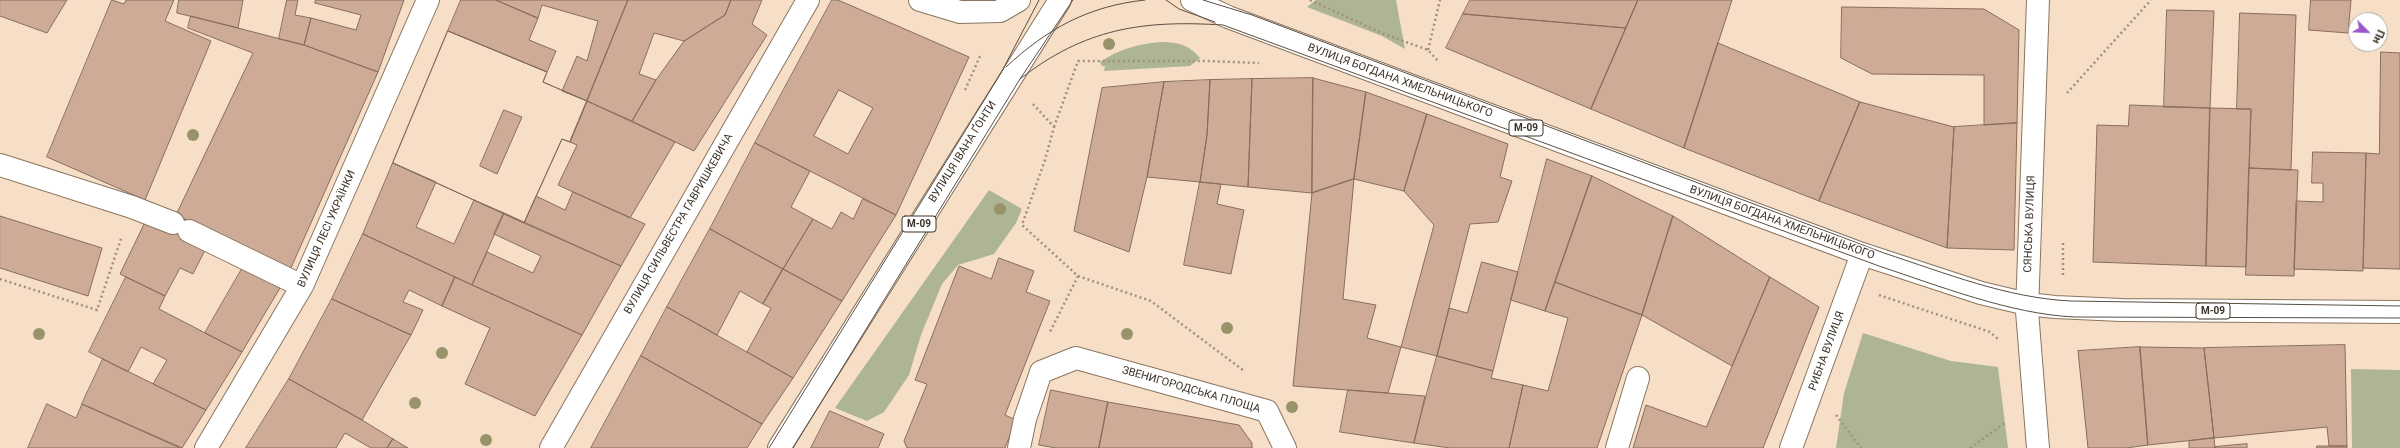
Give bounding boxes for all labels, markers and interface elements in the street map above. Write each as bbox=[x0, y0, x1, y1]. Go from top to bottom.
north arrow bbox=[2348, 12, 2388, 52]
text: Пн bbox=[2370, 28, 2387, 46]
street label: ВУЛИЦЯ БОГДАНА ХМЕЛЬНИЦЬКОГО bbox=[1306, 41, 1494, 121]
street label: ВУЛИЦЯ ІВАНА ҐОНТИ bbox=[926, 99, 1000, 205]
road number: М-09 bbox=[1509, 120, 1543, 136]
street label: ВУЛИЦЯ СИЛЬВЕСТРА ГАВРИШКЕВИЧА bbox=[622, 131, 736, 317]
street label: ВУЛИЦЯ ЛЕСІ УКРАЇНКИ bbox=[295, 168, 359, 290]
street label: СЯНСЬКА ВУЛИЦЯ bbox=[2022, 175, 2038, 273]
street label: ВУЛИЦЯ БОГДАНА ХМЕЛЬНИЦЬКОГО bbox=[1688, 183, 1876, 263]
road number: М-09 bbox=[902, 216, 936, 232]
road number: М-09 bbox=[2196, 303, 2230, 319]
street label: РИБНА ВУЛИЦЯ bbox=[1806, 309, 1848, 393]
street label: ЗВЕНИГОРОДСЬКА ПЛОЩА bbox=[1120, 364, 1262, 416]

